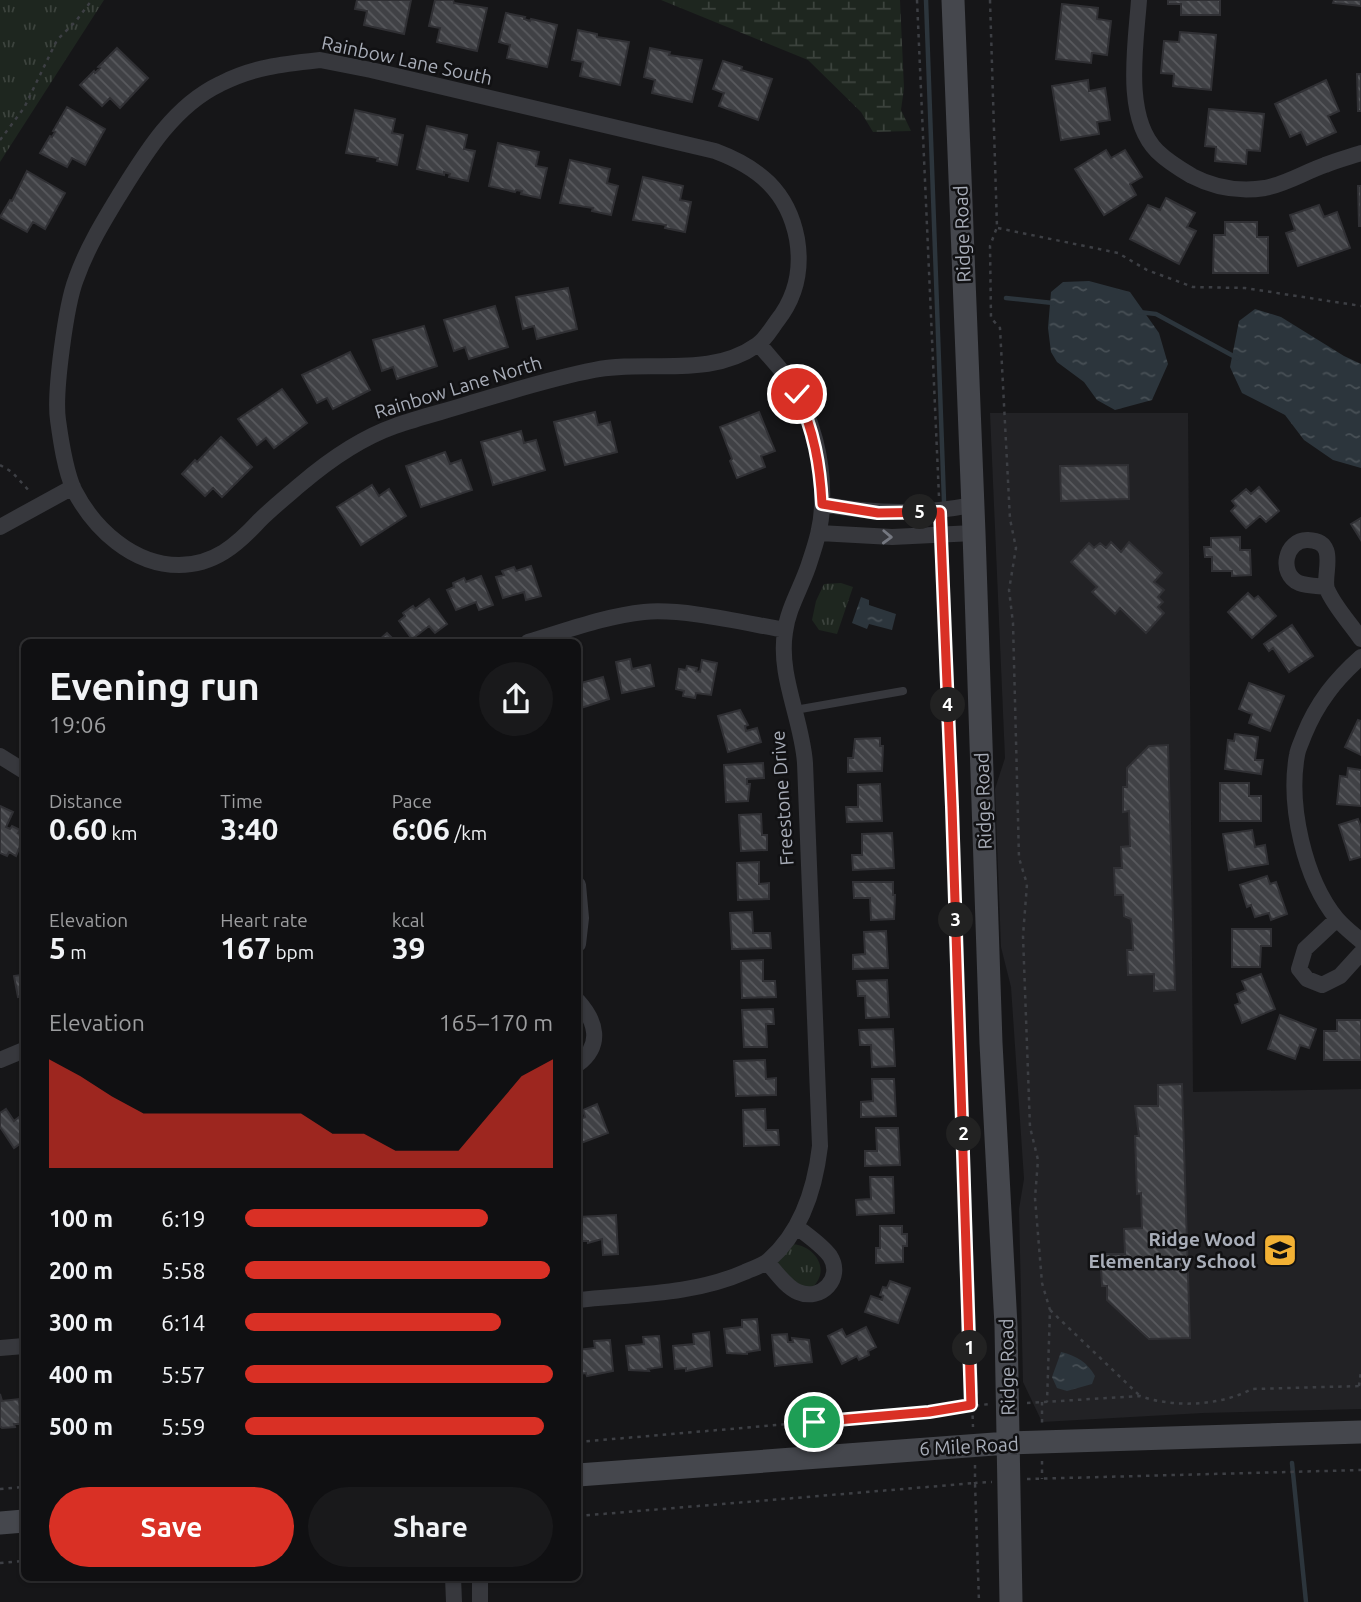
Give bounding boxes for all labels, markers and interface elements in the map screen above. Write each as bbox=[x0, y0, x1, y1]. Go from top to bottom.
street label: Rainbow Lane South bbox=[320, 31, 494, 89]
street label: Ridge Road bbox=[949, 185, 975, 283]
street label: Rainbow Lane North bbox=[372, 351, 544, 423]
pin bbox=[767, 364, 827, 424]
icon: check bbox=[778, 375, 816, 413]
pin: 5 bbox=[902, 494, 937, 530]
text: 5 bbox=[914, 500, 925, 522]
one-way arrow bbox=[881, 529, 892, 544]
button: share bbox=[479, 662, 553, 736]
text: Evening run bbox=[49, 665, 260, 707]
pin: 4 bbox=[930, 688, 965, 722]
text: 4 bbox=[942, 693, 953, 715]
text: 19:06 bbox=[49, 712, 107, 737]
street label: Freestone Drive bbox=[766, 730, 798, 866]
street label: Ridge Road bbox=[970, 752, 996, 850]
text: Distance bbox=[49, 790, 123, 812]
text: Time bbox=[220, 790, 263, 812]
text: Pace bbox=[392, 790, 432, 812]
text: 0.60 bbox=[49, 812, 107, 846]
text: 3:40 bbox=[220, 812, 278, 846]
text: 6:06 bbox=[392, 812, 450, 846]
text: km bbox=[107, 822, 137, 844]
text: /km bbox=[450, 822, 487, 844]
pin: 3 bbox=[939, 902, 974, 937]
text: 3 bbox=[950, 908, 961, 930]
text: Elevation bbox=[49, 909, 128, 931]
text: Heart rate bbox=[220, 909, 308, 931]
text: kcal bbox=[392, 909, 424, 931]
text: 5 bbox=[49, 931, 66, 965]
text: 167 bbox=[220, 931, 271, 965]
text: 39 bbox=[392, 931, 426, 965]
text: m bbox=[66, 941, 87, 963]
text: bpm bbox=[271, 941, 314, 963]
text: Elevation bbox=[49, 1010, 145, 1035]
text: 165–170 m bbox=[439, 1010, 553, 1035]
pin: 2 bbox=[946, 1116, 982, 1152]
text: 2 bbox=[958, 1122, 969, 1144]
text: 100 m bbox=[49, 1206, 113, 1231]
text: 6:19 bbox=[161, 1206, 206, 1231]
place label: Ridge Wood Elementary School bbox=[1089, 1228, 1256, 1272]
school or university icon: Ridge Wood Elementary School bbox=[1261, 1231, 1299, 1269]
text: 200 m bbox=[49, 1258, 113, 1283]
text: 5:58 bbox=[161, 1258, 206, 1283]
text: 300 m bbox=[49, 1310, 113, 1335]
text: 6:14 bbox=[161, 1310, 206, 1335]
street label: Ridge Road bbox=[995, 1318, 1019, 1416]
pin: 1 bbox=[953, 1330, 988, 1366]
text: 1 bbox=[964, 1336, 975, 1358]
text: 400 m bbox=[49, 1362, 113, 1387]
text: 5:57 bbox=[161, 1362, 206, 1387]
pin bbox=[784, 1392, 844, 1452]
icon: arrive bbox=[795, 1403, 833, 1441]
text: 500 m bbox=[49, 1414, 113, 1439]
text: 5:59 bbox=[161, 1414, 206, 1439]
street label: 6 Mile Road bbox=[919, 1432, 1019, 1460]
button: Save bbox=[49, 1487, 294, 1567]
button: Share bbox=[308, 1487, 553, 1567]

